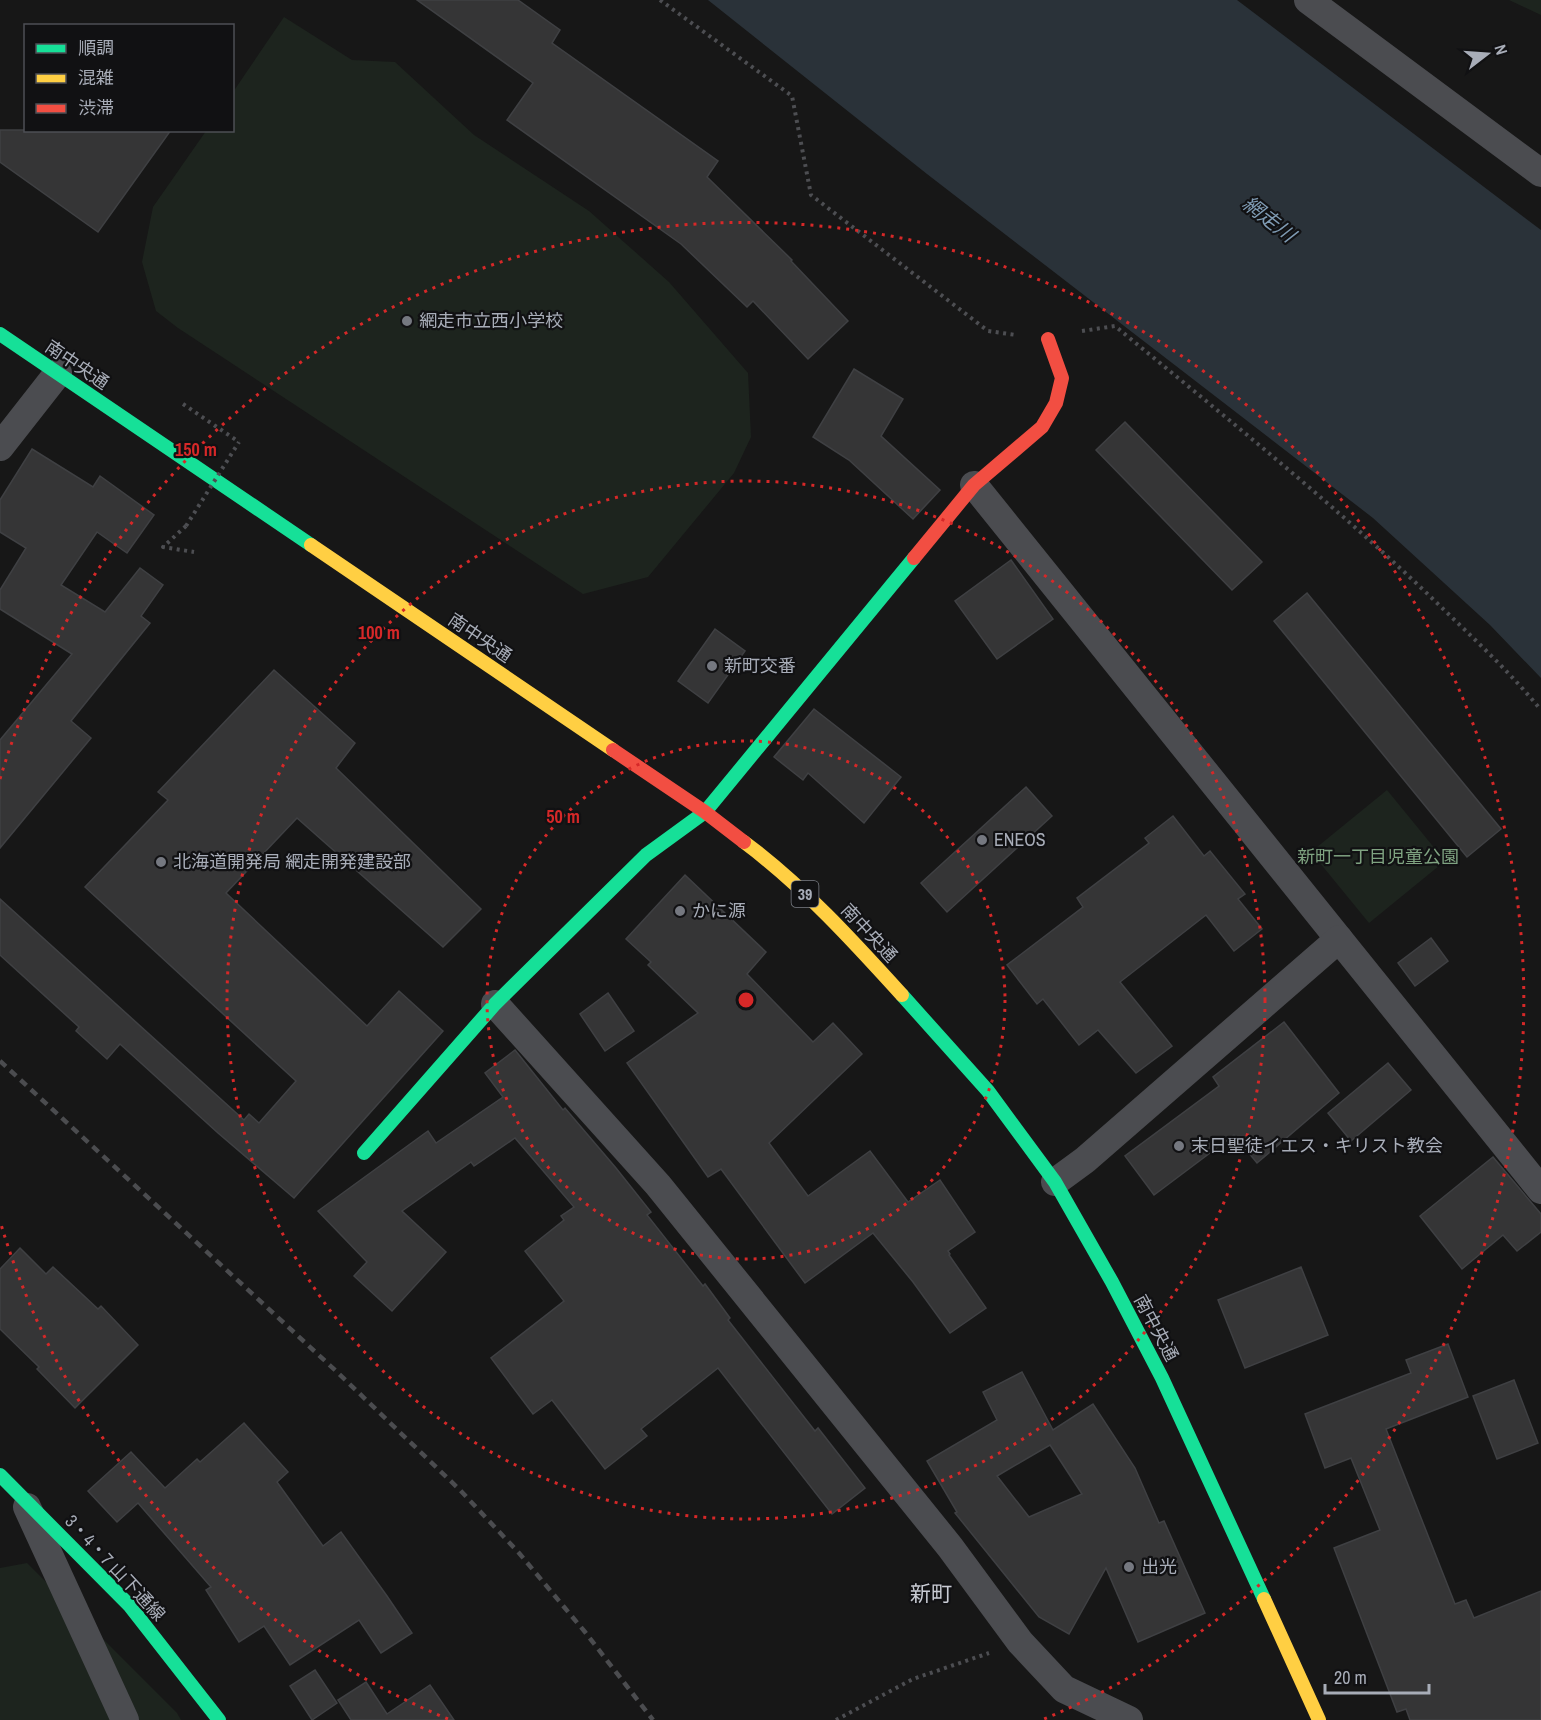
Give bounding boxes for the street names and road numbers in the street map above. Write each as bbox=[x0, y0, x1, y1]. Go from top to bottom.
street label: 南中央通 bbox=[40, 334, 114, 395]
street label: 南中央通 bbox=[443, 607, 517, 668]
road number: 39 bbox=[792, 881, 818, 907]
street label: 南中央通 bbox=[836, 898, 903, 968]
street label: 南中央通 bbox=[1129, 1290, 1184, 1365]
street label: 3・4・7 山下通線 bbox=[60, 1509, 171, 1626]

